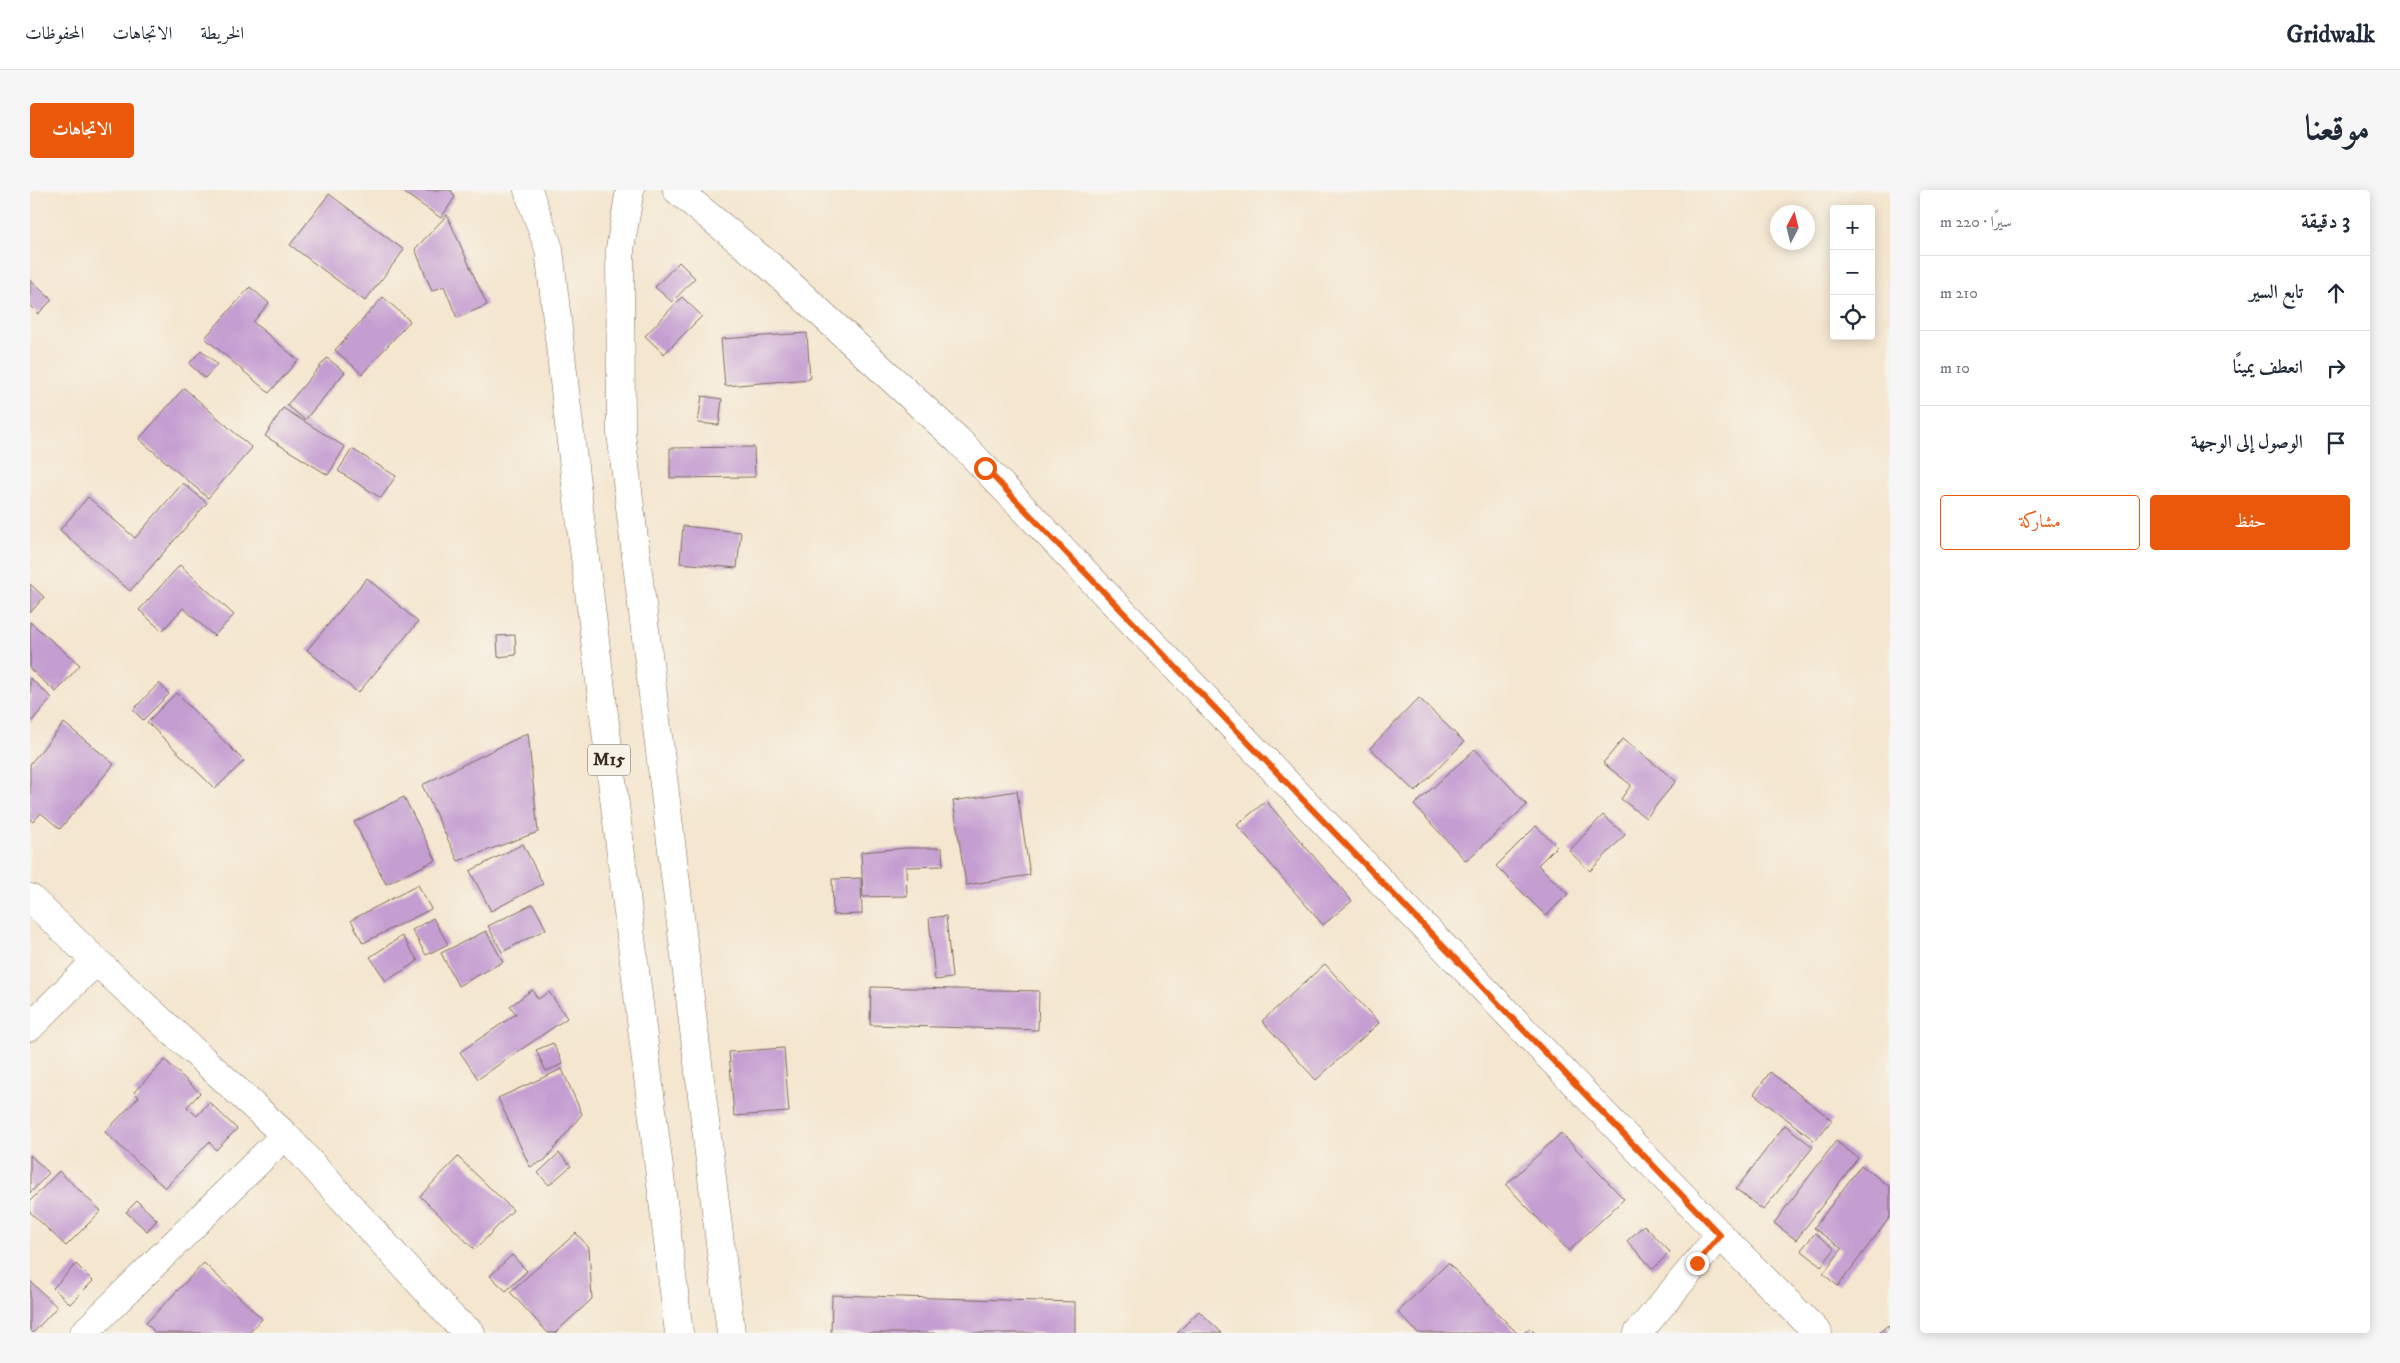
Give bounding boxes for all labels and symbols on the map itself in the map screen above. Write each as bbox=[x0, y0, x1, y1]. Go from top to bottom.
north arrow bbox=[1770, 205, 1815, 250]
route start bbox=[974, 457, 997, 480]
road number: M15 bbox=[588, 744, 630, 776]
route end bbox=[1686, 1252, 1709, 1275]

